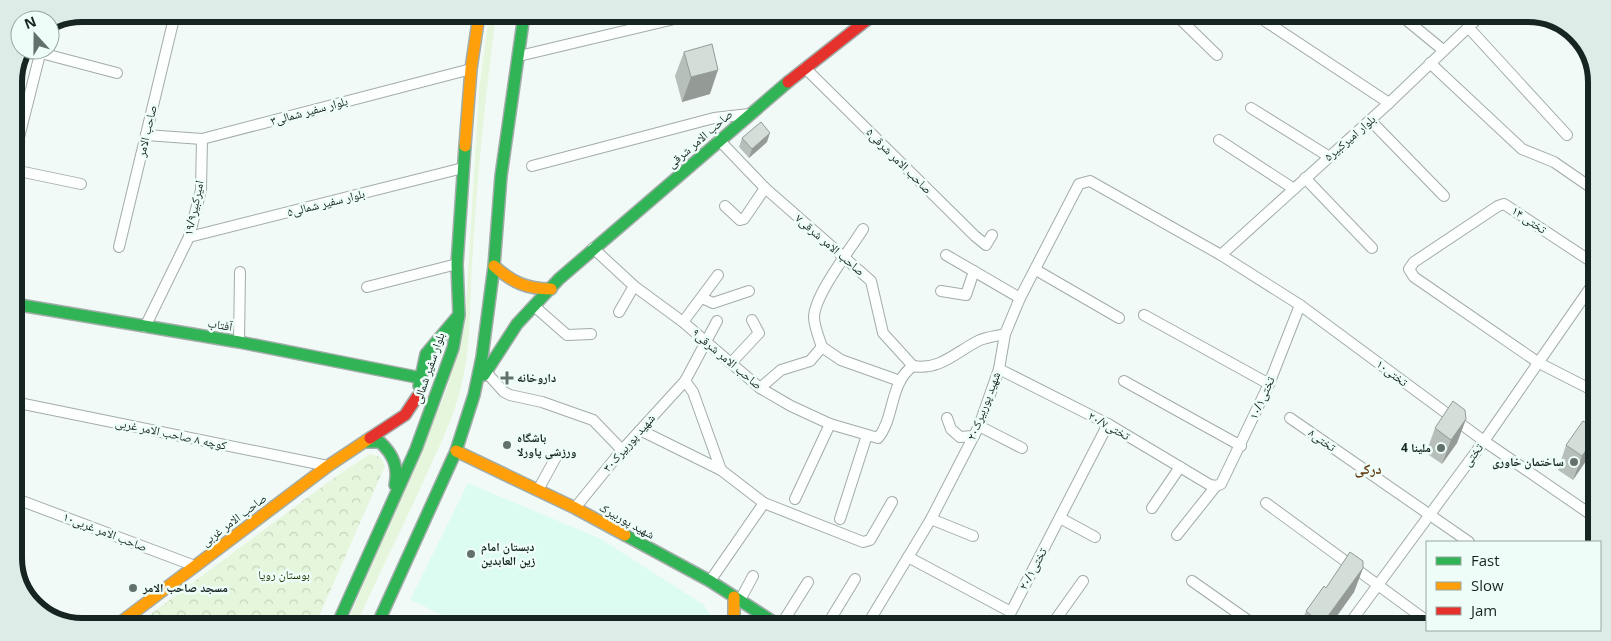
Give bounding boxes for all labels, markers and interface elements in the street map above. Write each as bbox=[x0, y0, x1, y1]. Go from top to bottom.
north arrow bbox=[10, 10, 60, 60]
text: N bbox=[21, 11, 39, 33]
street label: بلوار سفیر شمالی۳ bbox=[268, 92, 349, 129]
street label: صاحب الامر bbox=[132, 103, 161, 159]
street label: صاحب الامر شرقی bbox=[663, 105, 736, 172]
street label: بلوار امیرکبیر۵ bbox=[1320, 111, 1379, 165]
street label: صاحب الامر شرقی۵ bbox=[863, 124, 936, 197]
street label: امیرکبیر۱۹/۹ bbox=[179, 179, 208, 237]
street label: بلوار سفیر شمالی۵ bbox=[285, 185, 366, 220]
street label: تختی ۱۴ bbox=[1509, 202, 1550, 238]
street label: صاحب الامر شرقی۷ bbox=[792, 210, 869, 280]
street label: آفتاب bbox=[207, 314, 234, 335]
street label: صاحب الامر شرقی۹ bbox=[689, 324, 766, 393]
street label: بلوار سفیر شمالی bbox=[408, 330, 449, 406]
street label: تختی۱۰ bbox=[1373, 355, 1412, 390]
place label: داروخانه bbox=[517, 369, 556, 386]
street label: شهید پوربیرک۲۰ bbox=[963, 369, 1004, 442]
marker: داروخانه bbox=[501, 372, 513, 384]
street label: تختی۱۰/۱ bbox=[1245, 373, 1279, 422]
street label: تختی۲۰/۷ bbox=[1085, 407, 1134, 444]
street label: شهید پوربیرک۳۰ bbox=[599, 410, 659, 475]
street label: کوچه ۸ صاحب الامر غربی bbox=[114, 413, 228, 454]
street label: تختی۸ bbox=[1305, 424, 1340, 455]
place label: باشگاه ورزشی پاورلا bbox=[517, 429, 576, 460]
marker: باشگاه ورزشی پاورلا bbox=[501, 439, 513, 451]
place label: ملینا 4 bbox=[1401, 439, 1431, 456]
street label: تختی bbox=[1458, 439, 1487, 470]
marker: ملینا 4 bbox=[1435, 442, 1447, 454]
place label: ساختمان خاوری bbox=[1492, 453, 1564, 470]
marker: ساختمان خاوری bbox=[1568, 456, 1580, 468]
district label: درکی bbox=[1354, 459, 1382, 478]
street label: صاحب الامر غربی bbox=[197, 489, 270, 550]
street label: شهید پوربیرک bbox=[596, 498, 658, 543]
street label: صاحب الامر غربی۱۰ bbox=[61, 508, 150, 555]
place label: دبستان امام زین العابدین bbox=[481, 538, 536, 569]
legend bbox=[1426, 541, 1601, 631]
street label: تختی۲۰/۱ bbox=[1014, 544, 1051, 593]
marker: دبستان امام زین العابدین bbox=[465, 548, 477, 560]
text: Fast bbox=[1471, 550, 1500, 570]
park label: بوستان رویا bbox=[258, 566, 310, 583]
text: Slow bbox=[1471, 575, 1504, 595]
place label: مسجد صاحب الامر bbox=[142, 579, 228, 596]
marker: مسجد صاحب الامر bbox=[127, 582, 139, 594]
text: Jam bbox=[1469, 600, 1497, 620]

